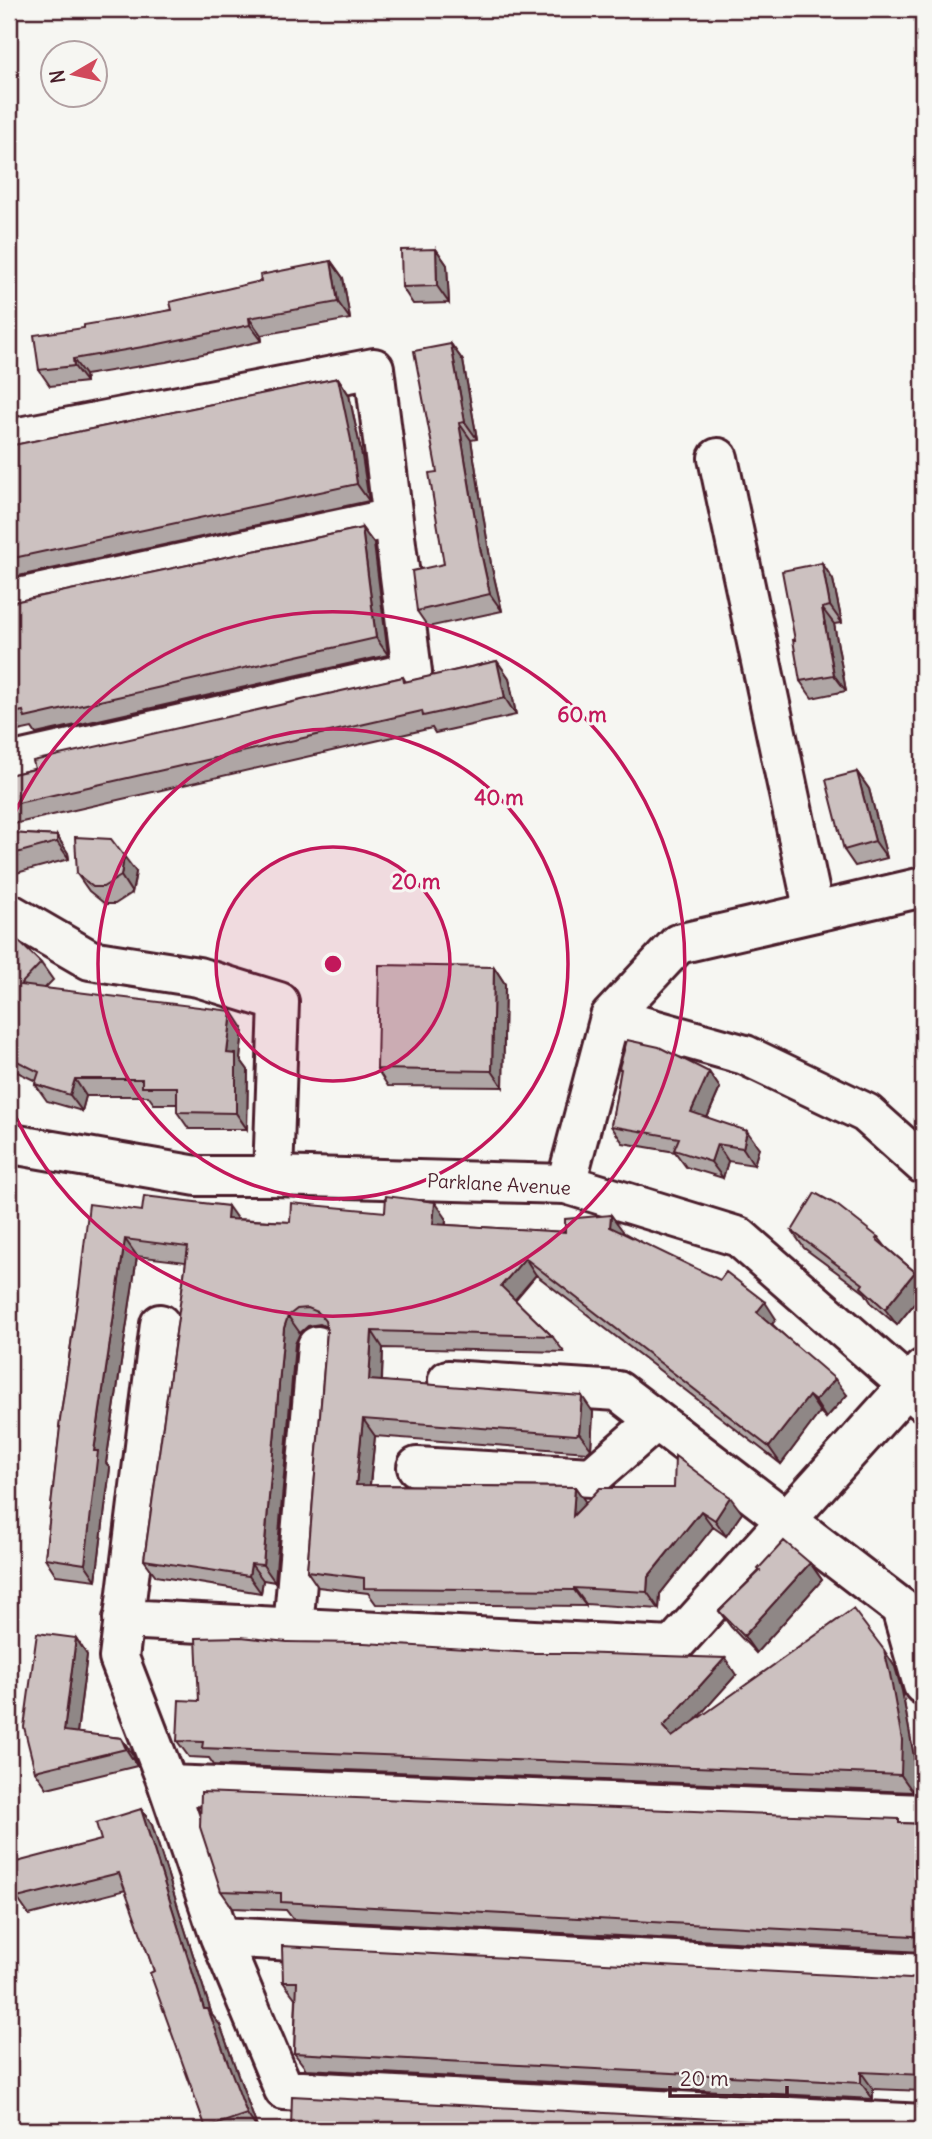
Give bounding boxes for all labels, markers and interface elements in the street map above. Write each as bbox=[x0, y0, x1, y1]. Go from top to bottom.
north arrow bbox=[38, 38, 108, 108]
text: N bbox=[44, 68, 70, 85]
text: 60 m bbox=[557, 701, 607, 728]
text: 40 m bbox=[474, 784, 524, 811]
text: 20 m bbox=[392, 868, 441, 895]
centre of rings bbox=[321, 952, 345, 976]
street label: Parklane Avenue bbox=[427, 1168, 571, 1200]
scale bar bbox=[670, 2055, 787, 2099]
text: 20 m bbox=[680, 2065, 729, 2092]

